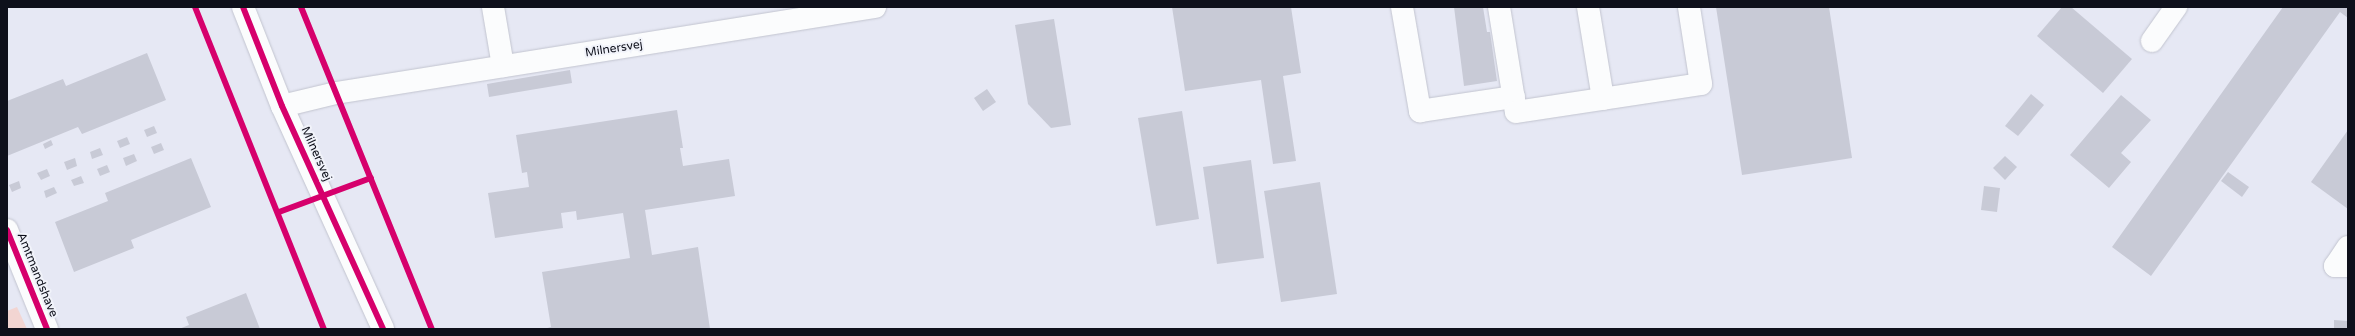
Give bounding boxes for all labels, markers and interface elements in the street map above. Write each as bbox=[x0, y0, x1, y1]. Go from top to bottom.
street label: Milnersvej bbox=[584, 37, 644, 61]
street label: Milnersvej bbox=[298, 125, 334, 183]
street label: Amtmandshave bbox=[14, 231, 60, 319]

